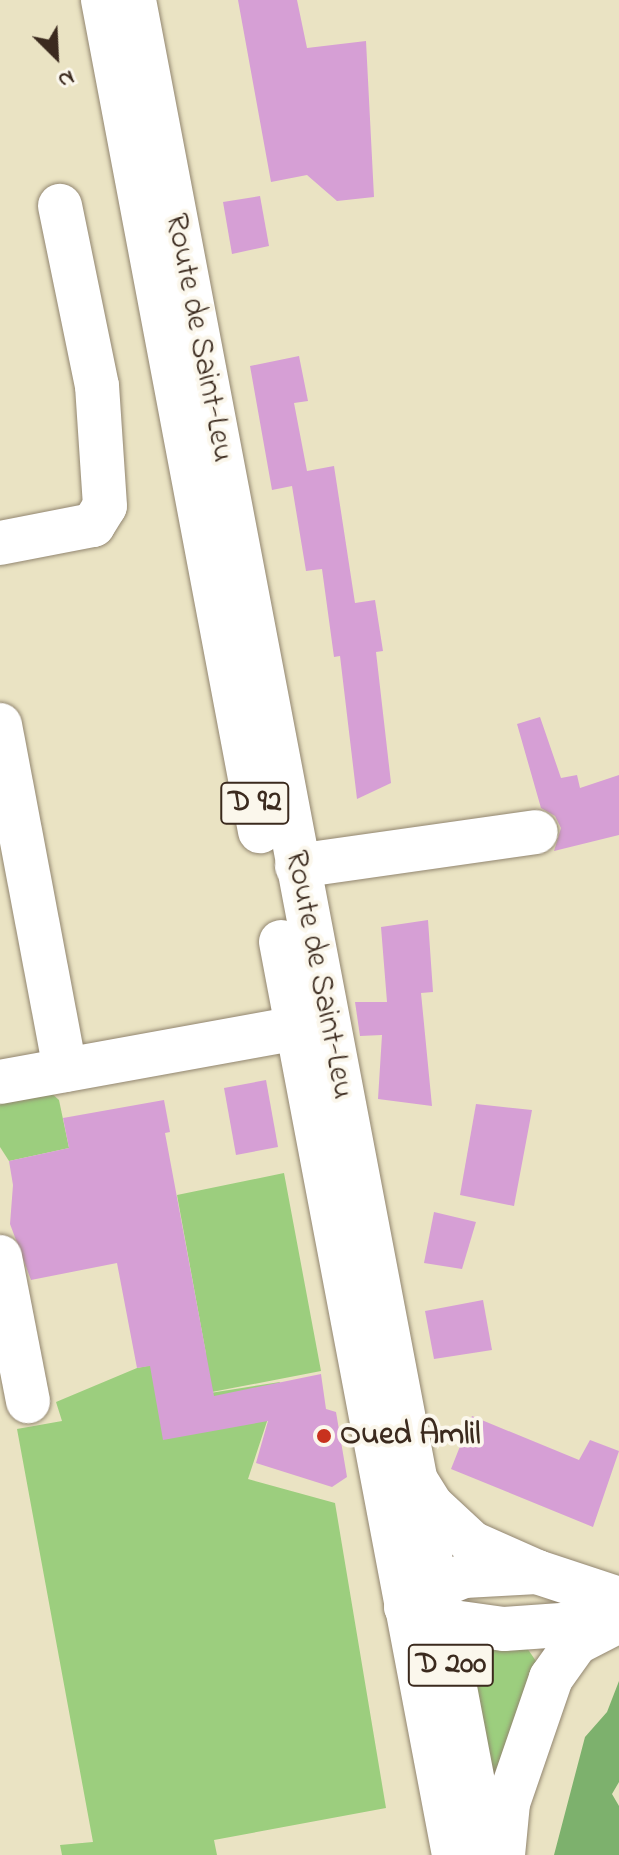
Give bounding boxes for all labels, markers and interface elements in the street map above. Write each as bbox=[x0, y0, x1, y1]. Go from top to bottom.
north arrow bbox=[16, 16, 96, 96]
text: N bbox=[52, 60, 79, 96]
street label: Route de Saint-Leu bbox=[155, 210, 241, 466]
road number: D 92 bbox=[219, 777, 291, 829]
street label: Route de Saint-Leu bbox=[275, 847, 361, 1103]
place label: Oued Amlil bbox=[340, 1417, 481, 1455]
marker: Oued Amlil bbox=[315, 1427, 333, 1445]
road number: D 200 bbox=[407, 1639, 495, 1691]

